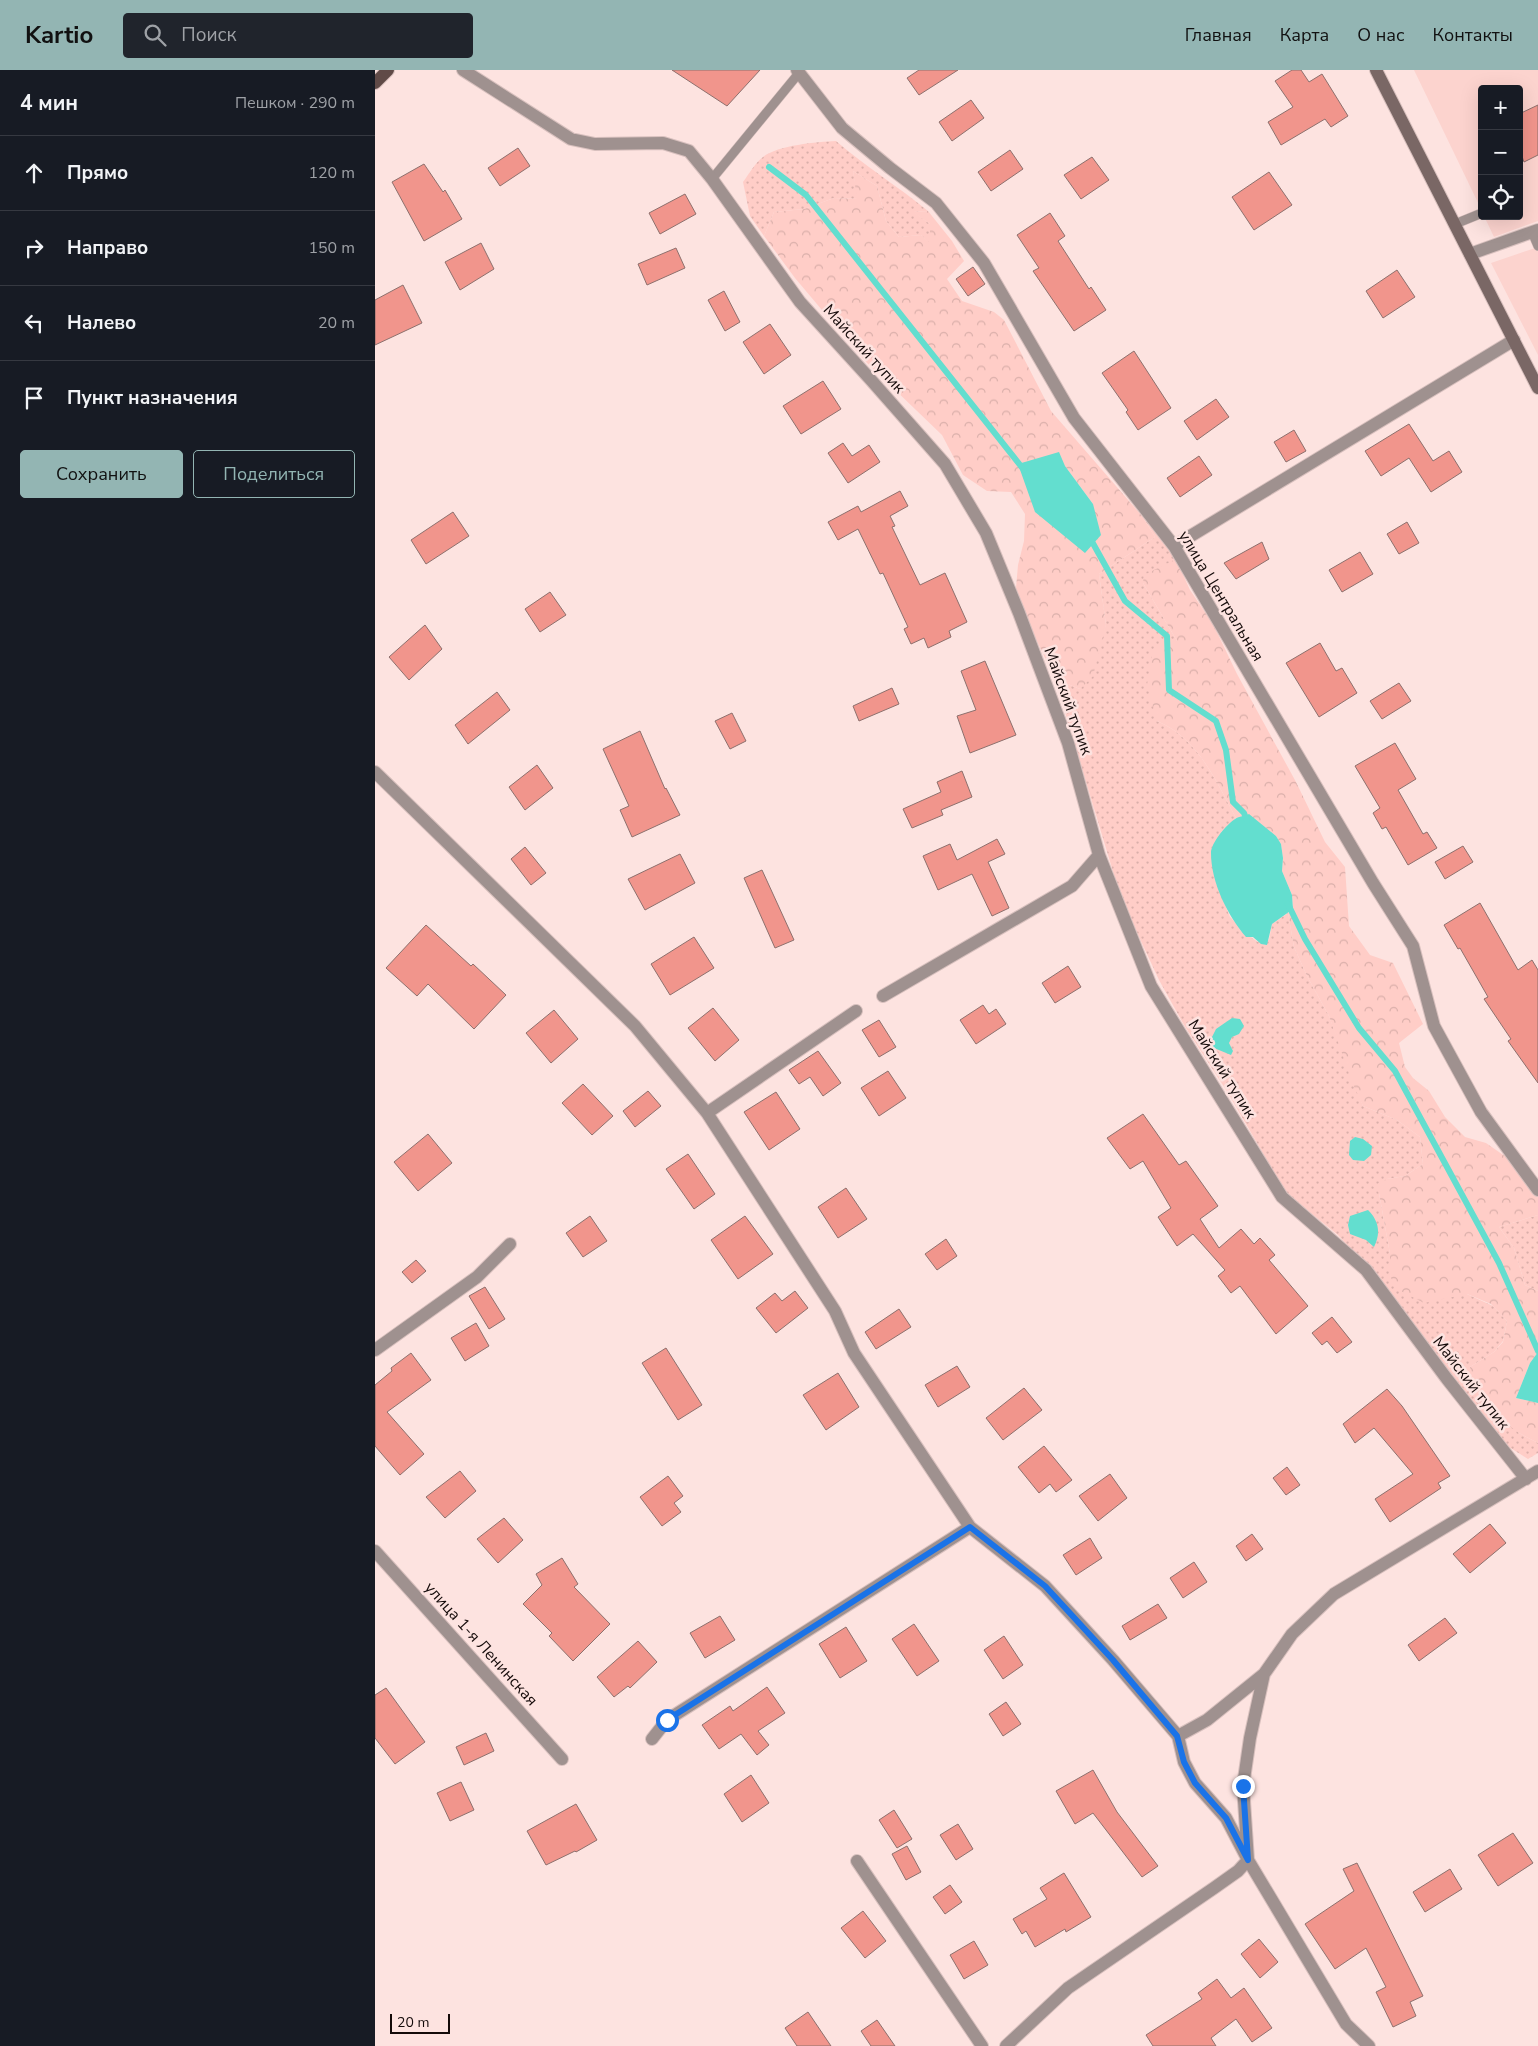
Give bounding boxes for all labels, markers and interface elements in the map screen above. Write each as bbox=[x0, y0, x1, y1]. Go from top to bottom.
search box bbox=[123, 13, 473, 58]
text: Kartio bbox=[25, 19, 93, 51]
icon: search bbox=[141, 21, 169, 49]
text: Поиск bbox=[181, 22, 237, 48]
text: Главная bbox=[1185, 23, 1252, 47]
text: Карта bbox=[1280, 23, 1329, 47]
text: О нас bbox=[1357, 23, 1405, 47]
text: Контакты bbox=[1433, 23, 1513, 47]
map controls bbox=[1478, 85, 1523, 220]
button: + bbox=[1478, 85, 1523, 130]
text: 4 мин bbox=[20, 89, 78, 117]
text: Пешком · 290 m bbox=[235, 92, 355, 114]
button: − bbox=[1478, 130, 1523, 175]
icon: ahead bbox=[20, 159, 48, 187]
text: Прямо bbox=[67, 160, 128, 186]
text: 120 m bbox=[308, 162, 355, 184]
button: locate bbox=[1478, 175, 1523, 220]
icon: right bbox=[20, 234, 48, 262]
text: Направо bbox=[67, 235, 148, 261]
text: 150 m bbox=[308, 237, 355, 259]
street label: Майский тупик bbox=[818, 300, 910, 399]
icon: left bbox=[20, 309, 48, 337]
text: Налево bbox=[67, 310, 136, 336]
text: 20 m bbox=[318, 312, 355, 334]
icon: arrive bbox=[20, 384, 48, 412]
text: Пункт назначения bbox=[67, 385, 238, 411]
button: Сохранить bbox=[20, 450, 183, 498]
button: Поделиться bbox=[193, 450, 355, 498]
street label: улица Центральная bbox=[1173, 526, 1269, 666]
street label: Майский тупик bbox=[1038, 644, 1098, 758]
street label: Майский тупик bbox=[1183, 1015, 1262, 1123]
street label: Майский тупик bbox=[1428, 1332, 1515, 1435]
street label: улица 1-я Ленинская bbox=[419, 1577, 543, 1711]
route start bbox=[656, 1709, 679, 1732]
route end bbox=[1232, 1775, 1255, 1798]
scale bar bbox=[390, 2011, 450, 2034]
text: 20 m bbox=[397, 2013, 429, 2032]

